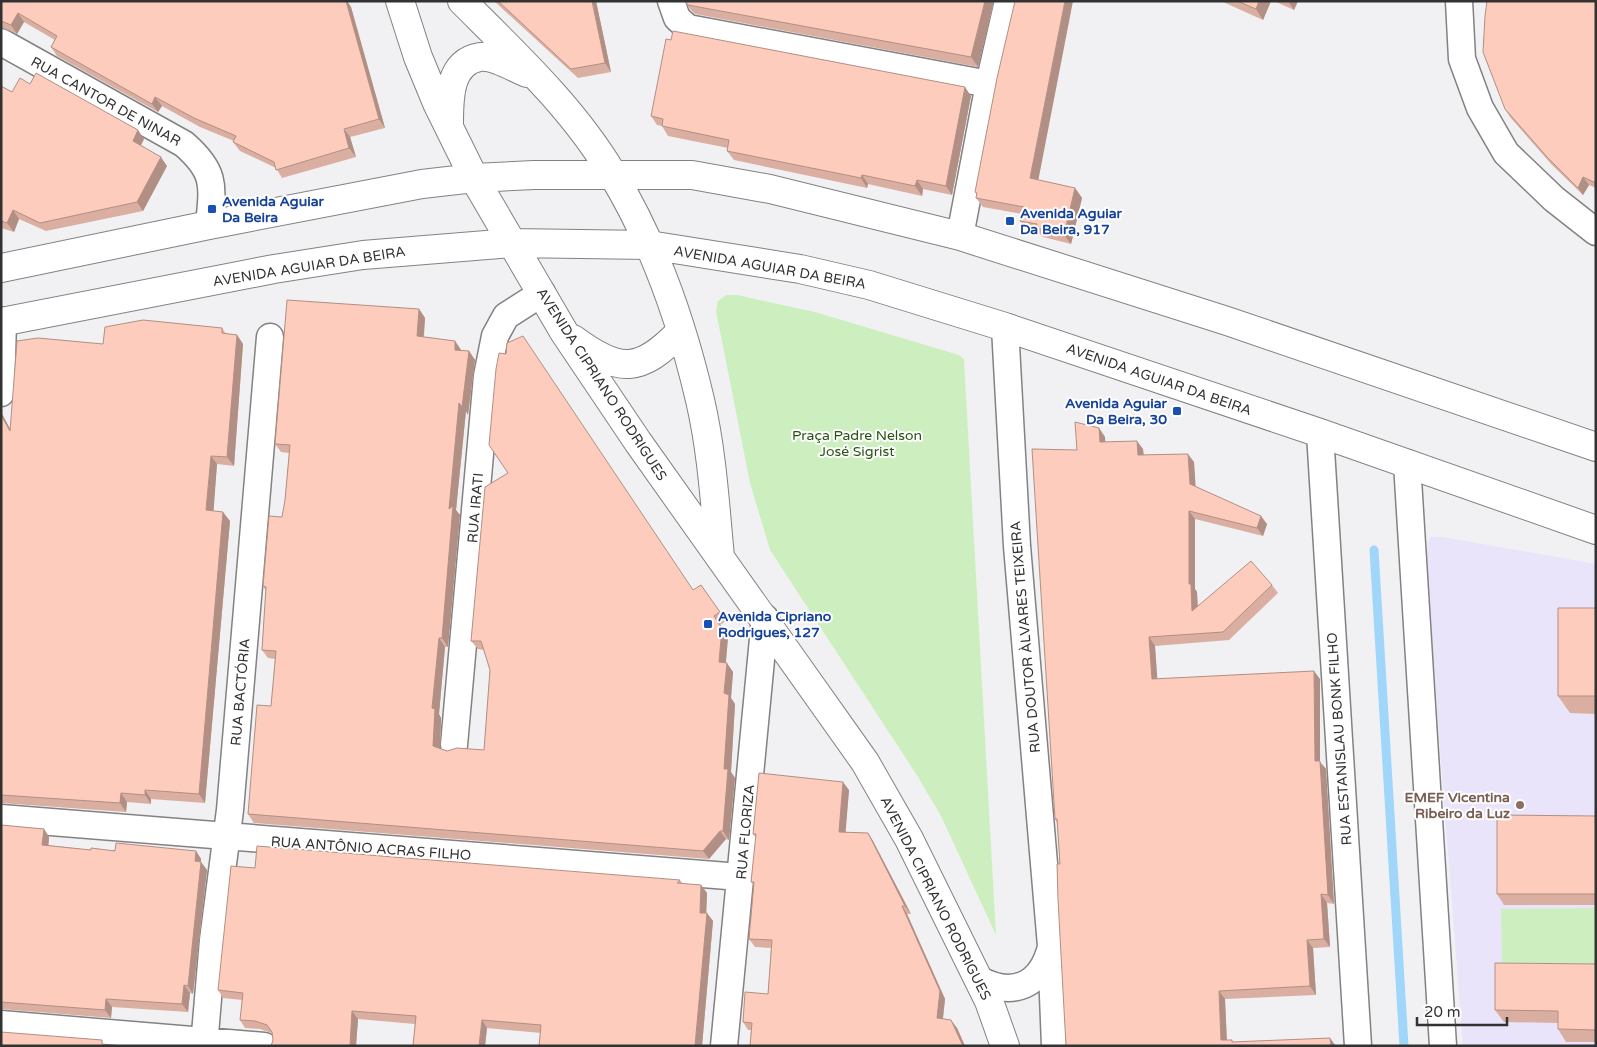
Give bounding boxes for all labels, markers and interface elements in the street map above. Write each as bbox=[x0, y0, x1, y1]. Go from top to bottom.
street label: RUA CANTOR DE NINAR bbox=[28, 53, 184, 150]
place label: Avenida Aguiar Da Beira bbox=[222, 193, 325, 226]
marker: Avenida Aguiar Da Beira bbox=[206, 203, 218, 215]
place label: Avenida Aguiar Da Beira, 917 bbox=[1020, 205, 1123, 238]
marker: Avenida Aguiar Da Beira, 917 bbox=[1004, 215, 1016, 227]
street label: AVENIDA AGUIAR DA BEIRA bbox=[672, 242, 867, 293]
street label: AVENIDA AGUIAR DA BEIRA bbox=[211, 243, 407, 290]
street label: AVENIDA CIPRIANO RODRIGUES bbox=[533, 285, 671, 484]
street label: AVENIDA AGUIAR DA BEIRA bbox=[1064, 340, 1254, 419]
place label: Avenida Aguiar Da Beira, 30 bbox=[1065, 395, 1168, 428]
marker: Avenida Aguiar Da Beira, 30 bbox=[1171, 405, 1183, 417]
park label: Praça Padre Nelson José Sigrist bbox=[792, 427, 922, 460]
street label: RUA IRATI bbox=[464, 472, 487, 544]
street label: RUA DOUTOR ÀLVARES TEIXEIRA bbox=[1007, 520, 1044, 754]
place label: Avenida Cipriano Rodrigues, 127 bbox=[718, 608, 832, 641]
marker: Avenida Cipriano Rodrigues, 127 bbox=[702, 618, 714, 630]
street label: RUA ESTANISLAU BONK FILHO bbox=[1324, 632, 1355, 846]
street label: RUA BACTÓRIA bbox=[227, 637, 254, 747]
street label: RUA FLORIZA bbox=[733, 784, 758, 880]
place label: EMEF Vicentina Ribeiro da Luz bbox=[1404, 789, 1510, 822]
street label: AVENIDA CIPRIANO RODRIGUES bbox=[877, 793, 995, 1003]
marker: EMEF Vicentina Ribeiro da Luz bbox=[1514, 799, 1526, 811]
street label: RUA ANTÔNIO ACRAS FILHO bbox=[270, 833, 472, 864]
scale bar bbox=[1417, 994, 1507, 1026]
text: 20 m bbox=[1424, 1003, 1461, 1021]

